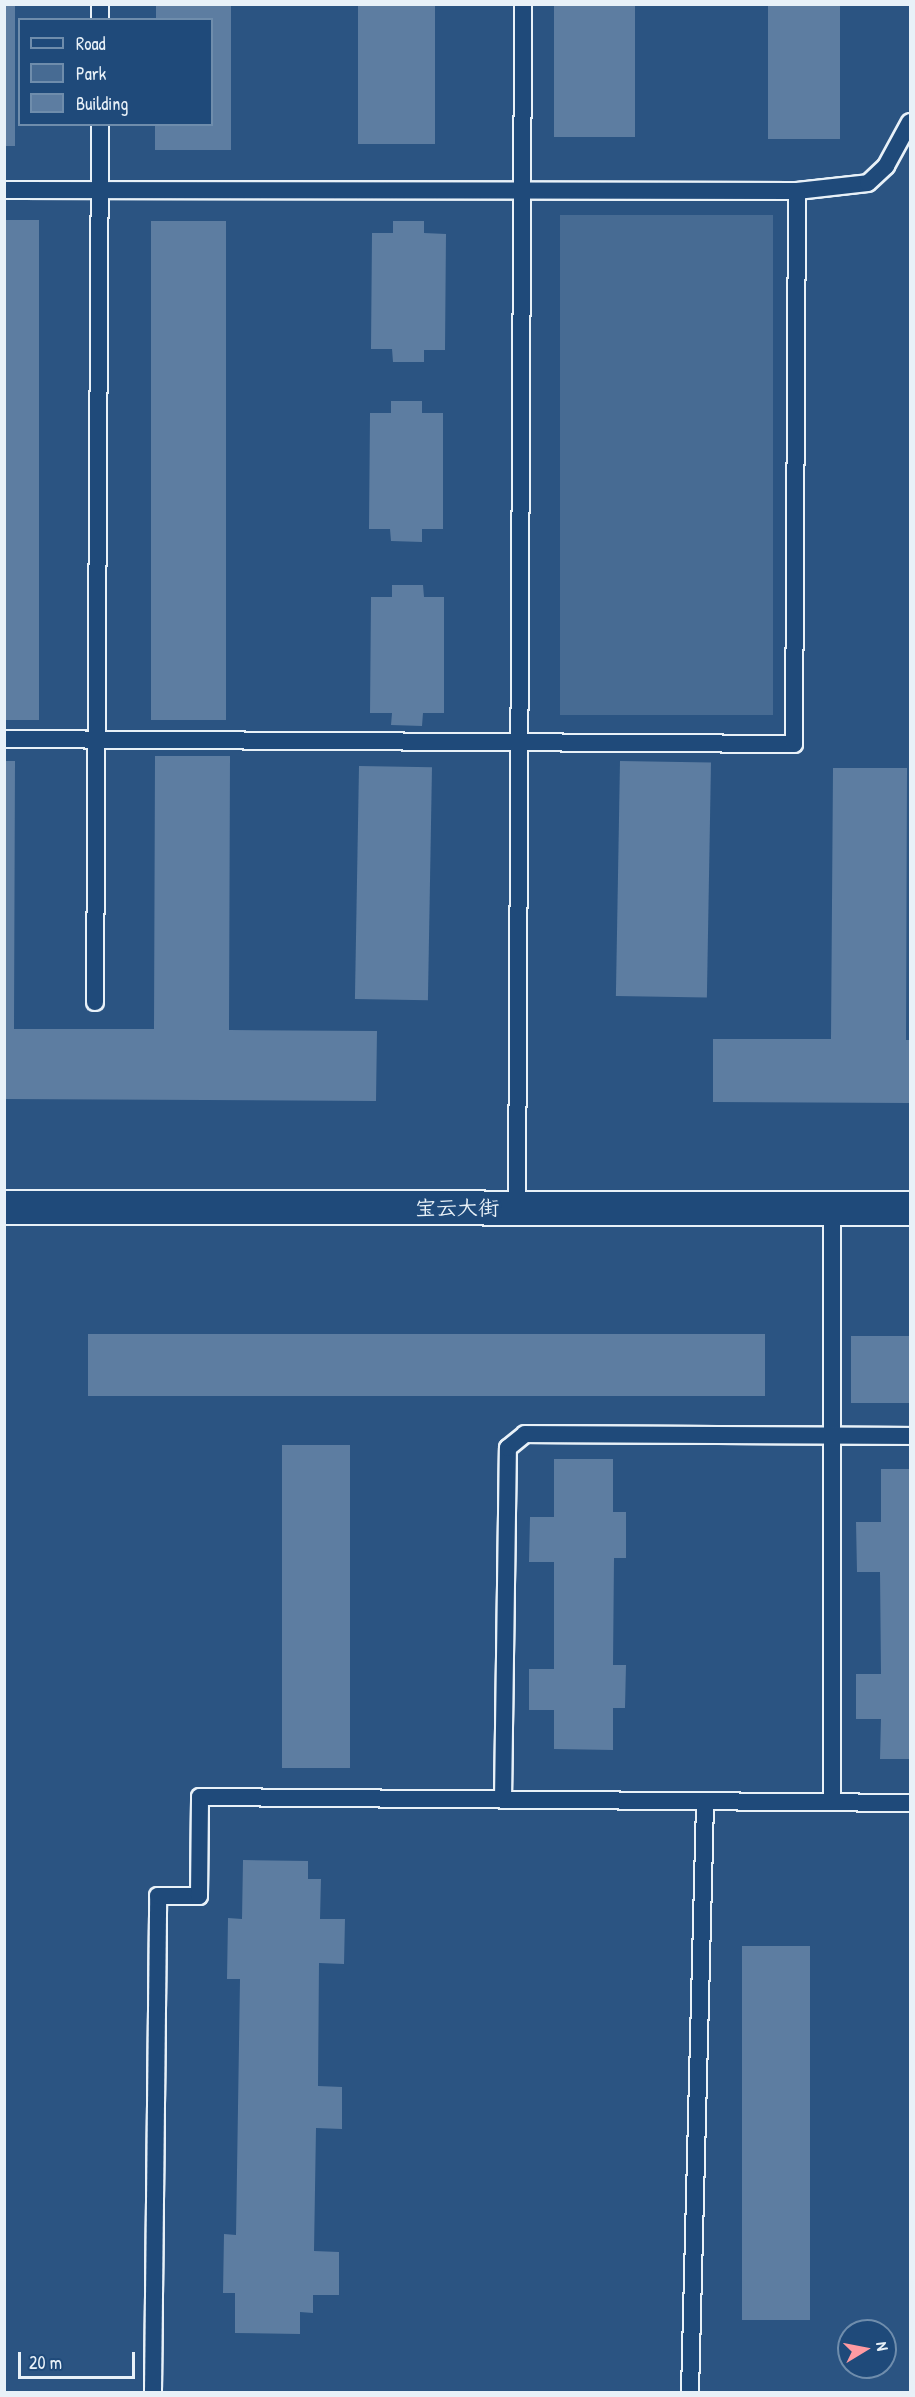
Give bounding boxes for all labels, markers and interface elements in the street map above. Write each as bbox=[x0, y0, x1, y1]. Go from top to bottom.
legend bbox=[18, 18, 213, 126]
text: Road bbox=[76, 31, 106, 56]
text: Park bbox=[76, 61, 106, 86]
text: Building bbox=[76, 91, 128, 116]
street label: 宝云大街 bbox=[415, 1195, 499, 1221]
north arrow bbox=[837, 2319, 897, 2379]
scale bar bbox=[21, 2340, 138, 2378]
text: N bbox=[871, 2340, 894, 2352]
text: 20 m bbox=[29, 2350, 62, 2375]

